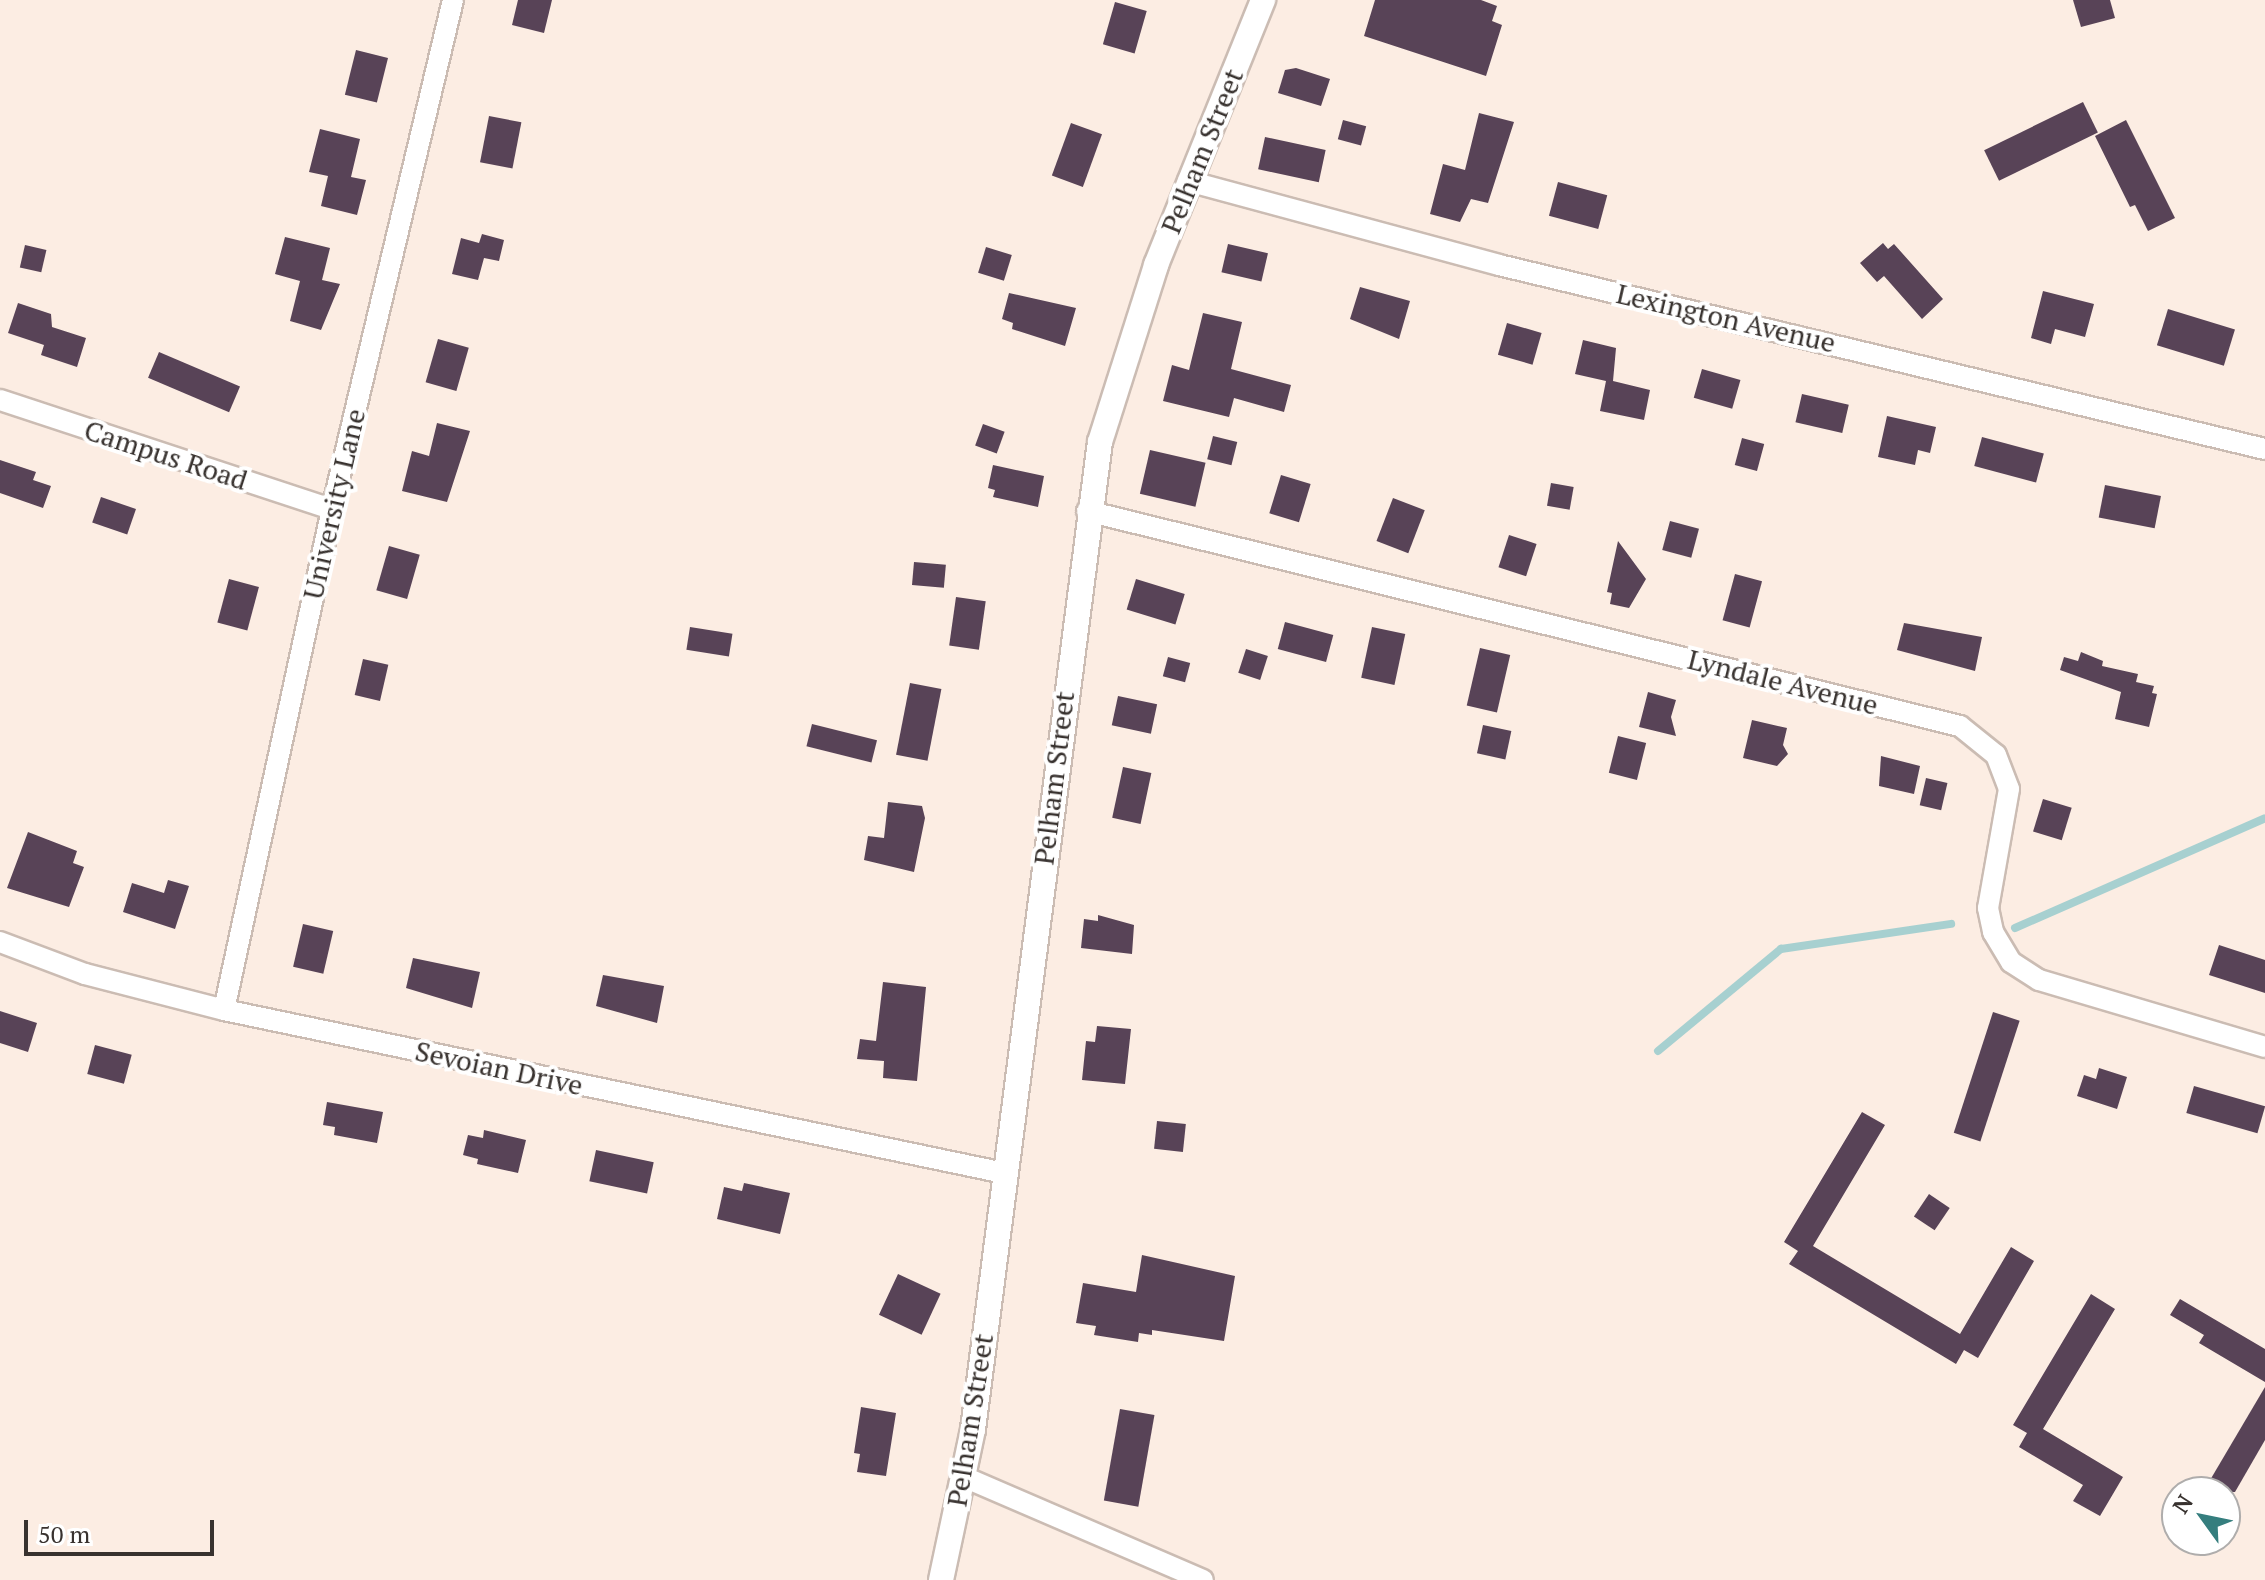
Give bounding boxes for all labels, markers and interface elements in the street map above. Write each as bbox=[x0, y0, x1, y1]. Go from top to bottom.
street label: Pelham Street bbox=[1154, 64, 1250, 238]
street label: Lexington Avenue bbox=[1613, 276, 1839, 360]
street label: University Lane bbox=[296, 405, 372, 603]
street label: Campus Road bbox=[80, 413, 252, 497]
street label: Lyndale Avenue bbox=[1684, 642, 1882, 722]
street label: Pelham Street bbox=[1027, 689, 1081, 867]
street label: Sevoian Drive bbox=[412, 1034, 586, 1102]
street label: Pelham Street bbox=[940, 1331, 1000, 1509]
north arrow bbox=[2161, 1476, 2241, 1556]
text: N bbox=[2165, 1489, 2199, 1519]
scale bar bbox=[28, 1504, 218, 1554]
text: 50 m bbox=[38, 1518, 90, 1550]

